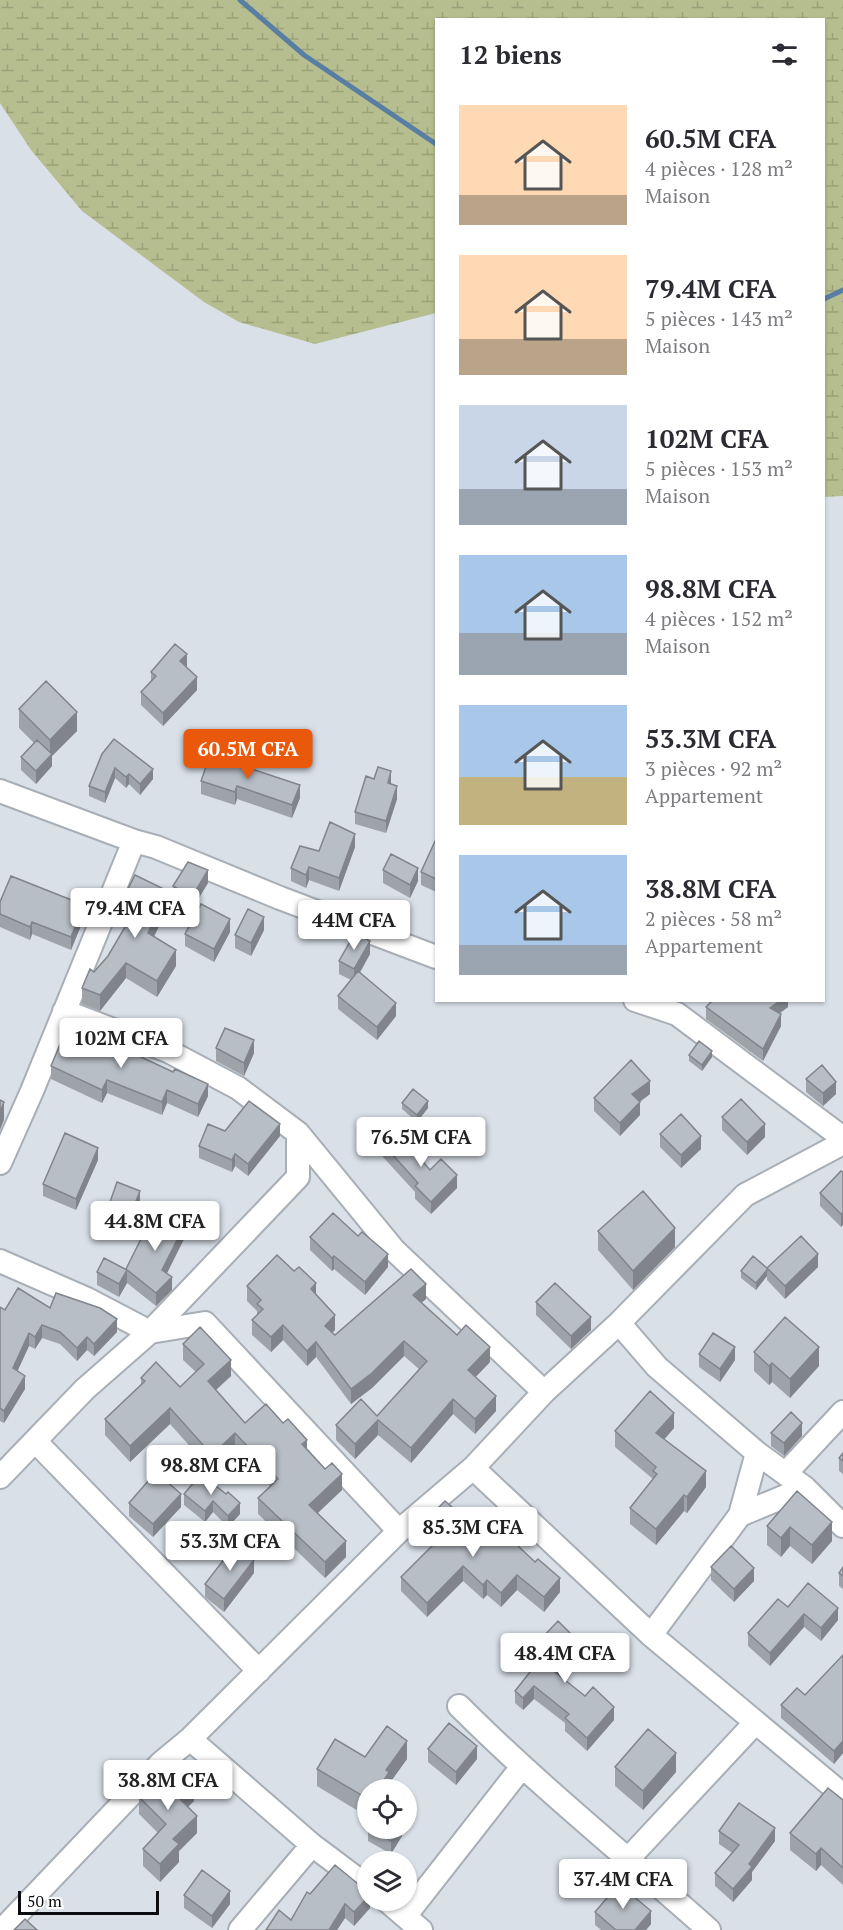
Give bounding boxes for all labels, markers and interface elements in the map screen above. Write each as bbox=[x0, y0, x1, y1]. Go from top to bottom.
text: 12 biens bbox=[459, 37, 562, 71]
icon: filters bbox=[768, 38, 801, 71]
text: 60.5M CFA bbox=[645, 121, 776, 155]
icon: home bbox=[507, 129, 579, 201]
text: 4 pièces · 128 m² bbox=[645, 155, 793, 182]
text: Maison bbox=[645, 182, 710, 209]
text: 79.4M CFA bbox=[645, 271, 776, 305]
icon: home bbox=[507, 279, 579, 351]
text: 5 pièces · 143 m² bbox=[645, 305, 793, 332]
text: Maison bbox=[645, 332, 710, 359]
text: 102M CFA bbox=[645, 421, 769, 455]
icon: home bbox=[507, 429, 579, 501]
text: 5 pièces · 153 m² bbox=[645, 455, 793, 482]
text: Maison bbox=[645, 482, 710, 509]
text: 98.8M CFA bbox=[645, 571, 776, 605]
icon: home bbox=[507, 579, 579, 651]
text: 4 pièces · 152 m² bbox=[645, 605, 793, 632]
text: Maison bbox=[645, 632, 710, 659]
text: 53.3M CFA bbox=[645, 721, 776, 755]
pin: 60.5M CFA bbox=[179, 729, 317, 780]
icon: home bbox=[507, 729, 579, 801]
text: 60.5M CFA bbox=[197, 735, 299, 762]
text: 3 pièces · 92 m² bbox=[645, 755, 782, 782]
text: Appartement bbox=[645, 782, 763, 809]
text: 38.8M CFA bbox=[645, 871, 776, 905]
icon: home bbox=[507, 879, 579, 951]
pin: 79.4M CFA bbox=[66, 888, 204, 939]
text: 79.4M CFA bbox=[84, 894, 186, 921]
pin: 44M CFA bbox=[299, 900, 409, 951]
text: 2 pièces · 58 m² bbox=[645, 905, 782, 932]
text: 44M CFA bbox=[312, 906, 396, 933]
text: Appartement bbox=[645, 932, 763, 959]
pin: 102M CFA bbox=[59, 1018, 183, 1069]
text: 102M CFA bbox=[73, 1024, 169, 1051]
pin: 76.5M CFA bbox=[352, 1117, 490, 1168]
text: 76.5M CFA bbox=[370, 1123, 472, 1150]
pin: 44.8M CFA bbox=[86, 1201, 224, 1252]
text: 44.8M CFA bbox=[104, 1207, 206, 1234]
pin: 98.8M CFA bbox=[142, 1445, 280, 1496]
text: 98.8M CFA bbox=[160, 1451, 262, 1478]
pin: 85.3M CFA bbox=[404, 1507, 542, 1558]
text: 85.3M CFA bbox=[422, 1513, 524, 1540]
pin: 53.3M CFA bbox=[161, 1521, 299, 1572]
text: 53.3M CFA bbox=[179, 1527, 281, 1554]
pin: 48.4M CFA bbox=[496, 1633, 634, 1684]
text: 48.4M CFA bbox=[514, 1639, 616, 1666]
pin: 38.8M CFA bbox=[99, 1760, 237, 1811]
text: 38.8M CFA bbox=[117, 1766, 219, 1793]
map controls bbox=[357, 1779, 417, 1911]
button: locate bbox=[357, 1779, 417, 1839]
button: layers bbox=[357, 1851, 417, 1911]
pin: 37.4M CFA bbox=[554, 1859, 692, 1910]
text: 37.4M CFA bbox=[573, 1865, 673, 1892]
scale bar bbox=[18, 1888, 159, 1916]
text: 50 m bbox=[27, 1890, 62, 1912]

